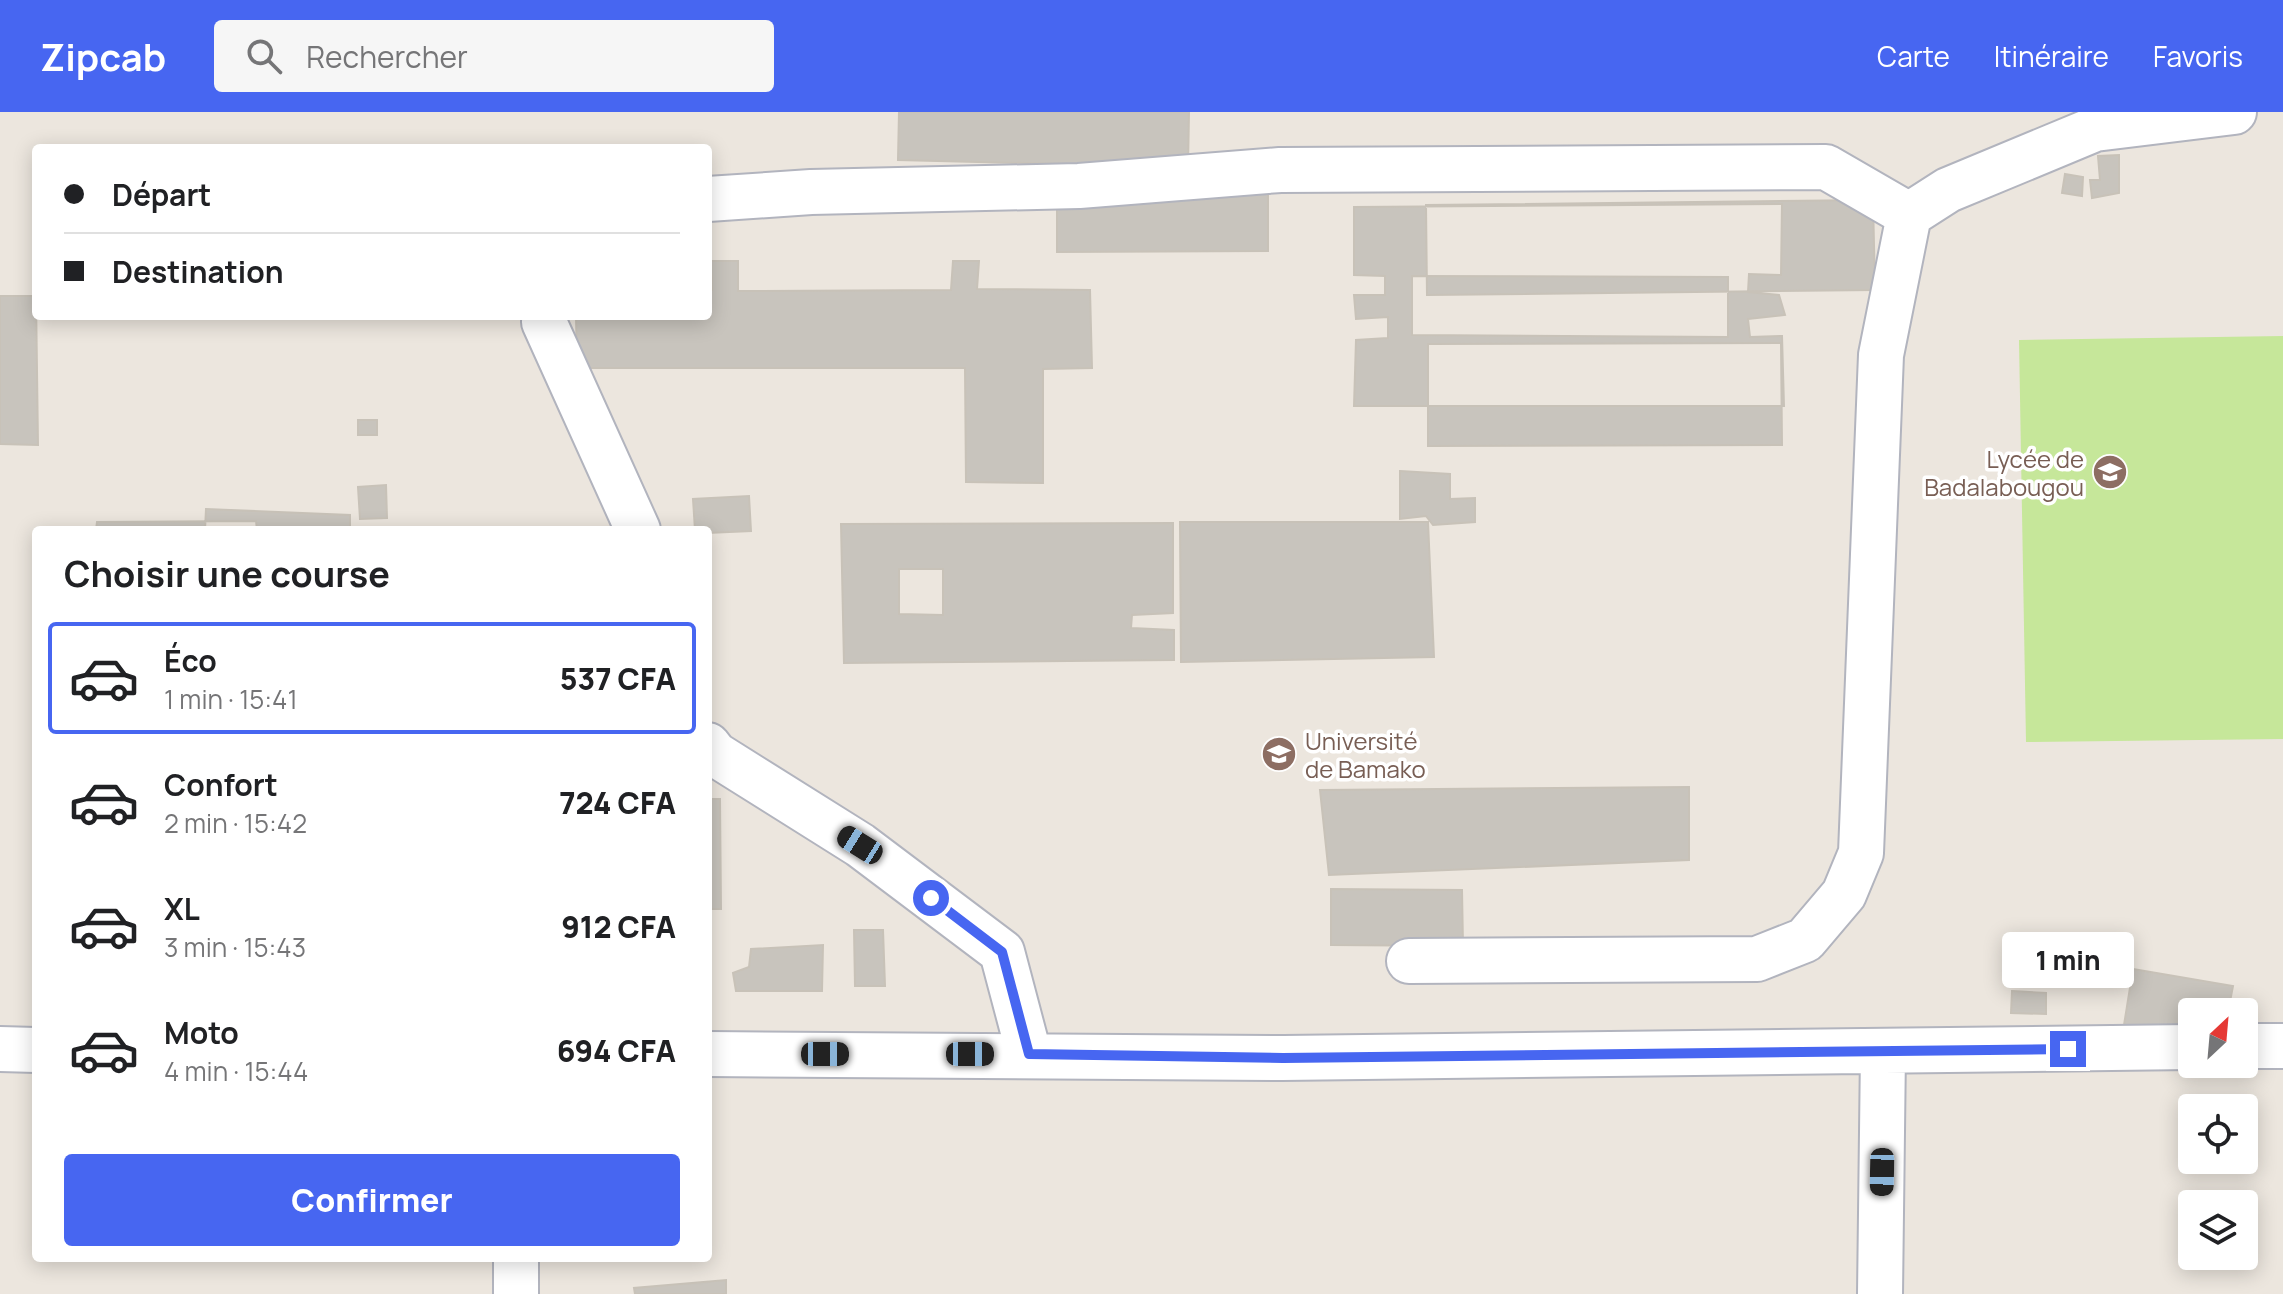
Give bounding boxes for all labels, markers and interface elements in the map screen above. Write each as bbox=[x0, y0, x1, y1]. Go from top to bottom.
search box bbox=[214, 20, 774, 92]
text: Zipcab bbox=[40, 30, 166, 82]
icon: search bbox=[242, 34, 286, 78]
text: Rechercher bbox=[306, 36, 468, 77]
text: Carte bbox=[1877, 37, 1950, 75]
text: Itinéraire bbox=[1994, 37, 2109, 75]
text: Favoris bbox=[2153, 37, 2243, 75]
text: Départ bbox=[112, 174, 211, 215]
text: Destination bbox=[112, 251, 283, 292]
place label: Lycée de Badalabougou bbox=[1924, 442, 2084, 503]
school or university icon: Lycée de Badalabougou bbox=[2091, 453, 2129, 491]
text: Choisir une course bbox=[64, 549, 390, 598]
text: Éco bbox=[164, 640, 217, 681]
icon: car bbox=[68, 642, 140, 714]
text: 537 CFA bbox=[560, 658, 676, 699]
text: 1 min · 15:41 bbox=[164, 681, 298, 717]
place label: Université de Bamako bbox=[1305, 724, 1426, 785]
school or university icon: Université de Bamako bbox=[1260, 735, 1298, 773]
text: Confort bbox=[164, 764, 278, 805]
icon: car bbox=[68, 766, 140, 838]
text: 724 CFA bbox=[559, 782, 676, 823]
text: 2 min · 15:42 bbox=[164, 805, 307, 841]
car bbox=[833, 822, 887, 868]
route start bbox=[913, 880, 949, 916]
text: XL bbox=[164, 888, 200, 929]
icon: car bbox=[68, 890, 140, 962]
text: 912 CFA bbox=[561, 906, 676, 947]
text: 3 min · 15:43 bbox=[164, 929, 306, 965]
callout: 1 min bbox=[2002, 933, 2134, 989]
text: 1 min bbox=[2035, 942, 2101, 978]
north arrow bbox=[2178, 998, 2258, 1078]
map controls bbox=[2178, 998, 2258, 1270]
text: Moto bbox=[164, 1012, 239, 1053]
icon: car bbox=[68, 1014, 140, 1086]
text: 694 CFA bbox=[557, 1030, 676, 1071]
route end bbox=[2050, 1031, 2086, 1067]
car bbox=[801, 1042, 849, 1066]
car bbox=[946, 1042, 994, 1066]
text: 4 min · 15:44 bbox=[164, 1053, 308, 1089]
button: locate bbox=[2178, 1094, 2258, 1174]
car bbox=[1870, 1148, 1894, 1196]
button: Confirmer bbox=[64, 1154, 680, 1246]
button: layers bbox=[2178, 1190, 2258, 1270]

